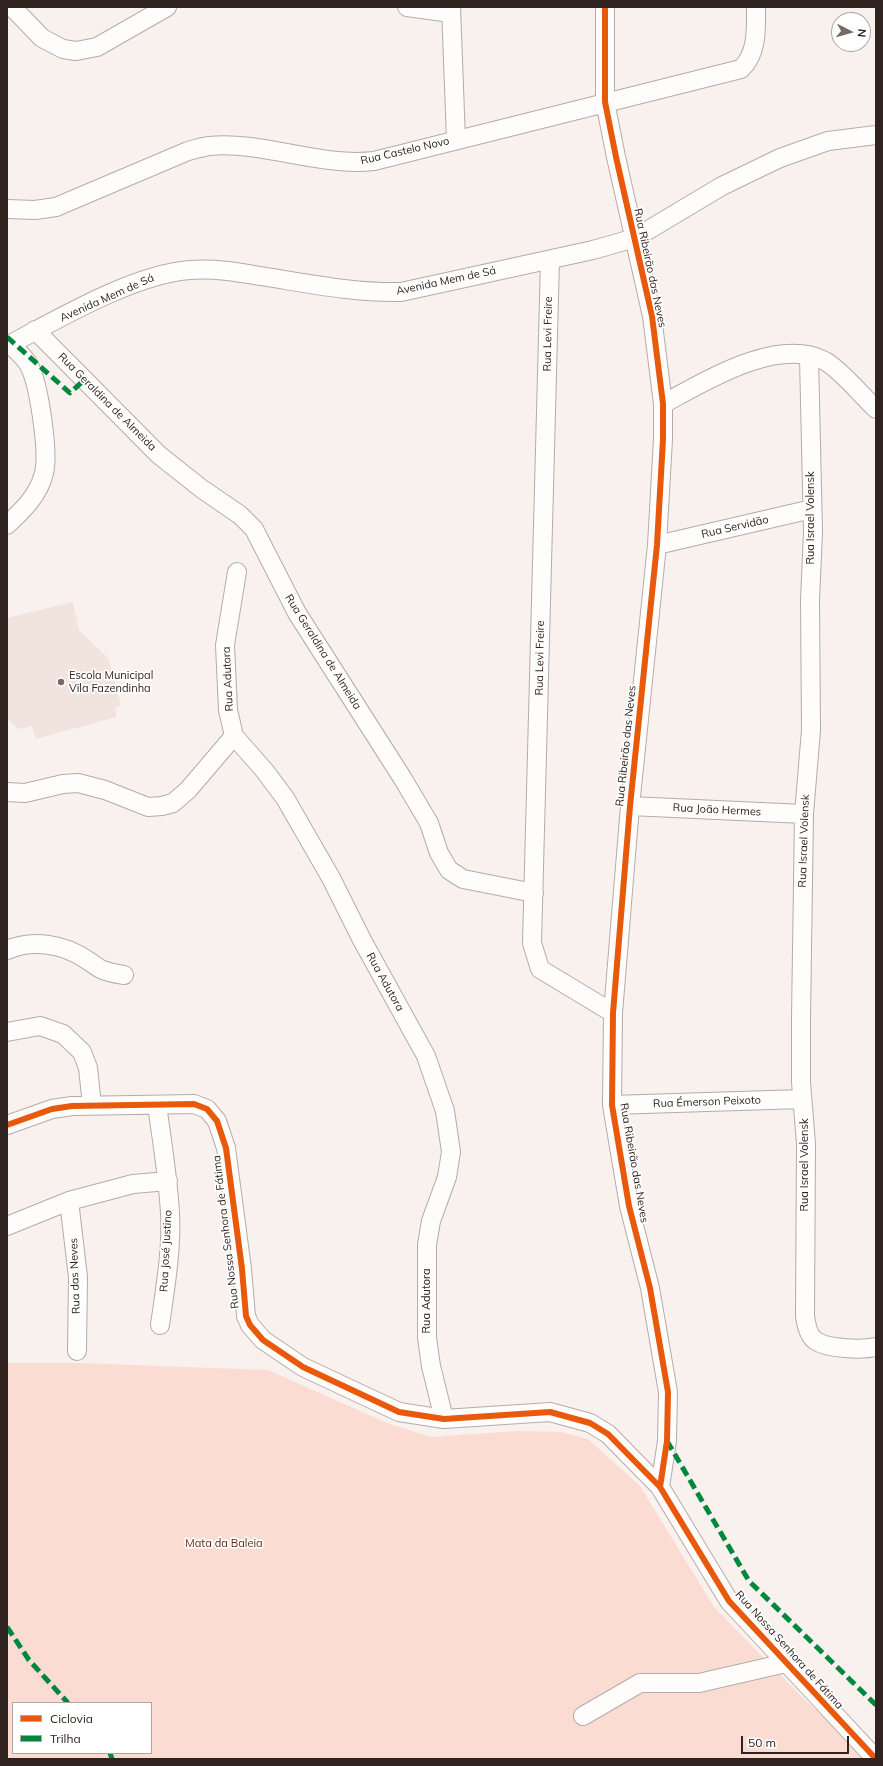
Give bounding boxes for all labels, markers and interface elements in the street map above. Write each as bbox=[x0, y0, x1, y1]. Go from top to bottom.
north arrow bbox=[831, 12, 871, 52]
text: N bbox=[855, 28, 869, 38]
street label: Rua Castelo Novo bbox=[359, 134, 451, 168]
street label: Rua Ribeirão das Neves bbox=[631, 207, 669, 329]
street label: Avenida Mem de Sá bbox=[395, 264, 497, 298]
street label: Avenida Mem de Sá bbox=[58, 271, 156, 325]
street label: Rua Levi Freire bbox=[541, 296, 555, 372]
street label: Rua Geraldina de Almeida bbox=[55, 350, 159, 454]
street label: Rua Israel Volensk bbox=[804, 471, 818, 565]
street label: Rua Servidão bbox=[700, 513, 770, 541]
street label: Rua Geraldina de Almeida bbox=[282, 592, 364, 712]
street label: Rua Levi Freire bbox=[533, 620, 547, 696]
street label: Rua Adutora bbox=[220, 646, 236, 712]
place label: Escola Municipal Vila Fazendinha bbox=[69, 669, 153, 695]
marker: Escola Municipal Vila Fazendinha bbox=[56, 677, 66, 687]
street label: Rua Ribeirão das Neves bbox=[613, 685, 639, 807]
street label: Rua Israel Volensk bbox=[796, 794, 812, 888]
street label: Rua João Hermes bbox=[672, 801, 762, 819]
street label: Rua Adutora bbox=[363, 950, 407, 1014]
street label: Rua Émerson Peixoto bbox=[653, 1094, 761, 1110]
street label: Rua Ribeirão das Neves bbox=[617, 1102, 651, 1224]
street label: Rua Israel Volensk bbox=[798, 1118, 812, 1212]
street label: Rua Nossa Senhora de Fátima bbox=[210, 1154, 242, 1310]
street label: Rua José Justino bbox=[157, 1210, 175, 1292]
street label: Rua das Neves bbox=[67, 1238, 83, 1314]
street label: Rua Adutora bbox=[420, 1268, 434, 1334]
park label: Mata da Baleia bbox=[185, 1537, 263, 1551]
street label: Rua Nossa Senhora de Fátima bbox=[732, 1588, 846, 1712]
legend bbox=[12, 1702, 152, 1754]
text: Ciclovia bbox=[50, 1711, 93, 1726]
scale bar bbox=[743, 1728, 851, 1754]
text: Trilha bbox=[50, 1731, 81, 1746]
text: 50 m bbox=[748, 1735, 776, 1750]

